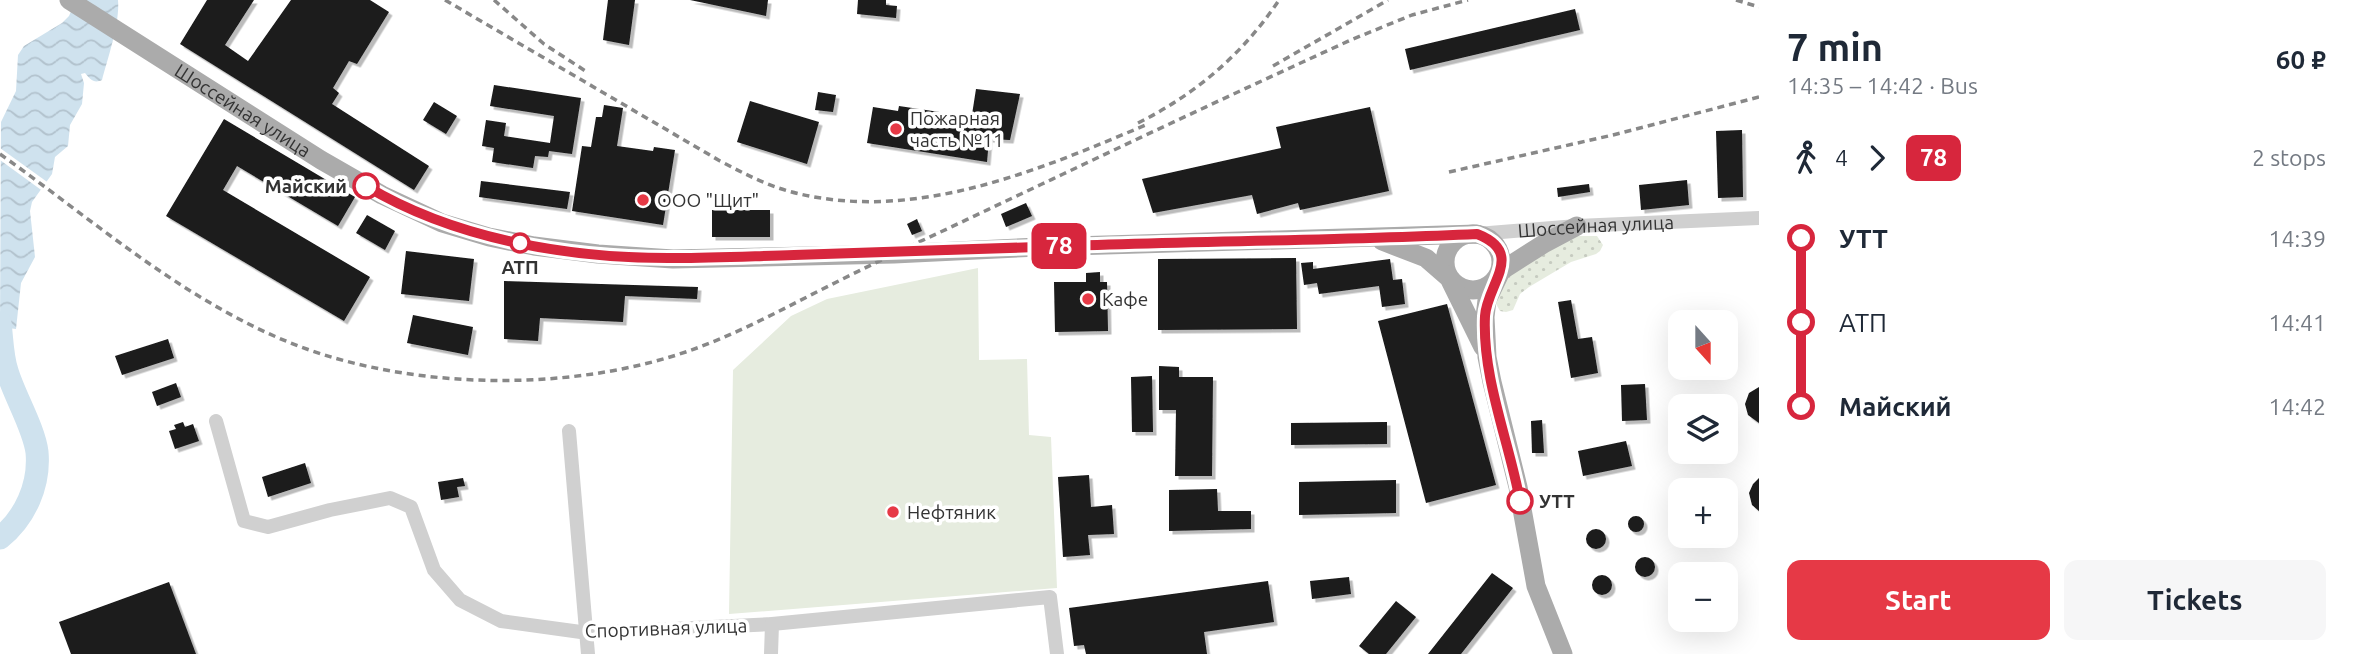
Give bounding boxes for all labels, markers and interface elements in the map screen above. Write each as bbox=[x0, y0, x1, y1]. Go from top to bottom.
text: 7 min bbox=[1787, 26, 1883, 68]
text: 60 ₽ bbox=[2276, 45, 2326, 74]
street label: Шоссейная улица bbox=[171, 59, 315, 162]
text: 14:35 – 14:42 · Bus bbox=[1787, 73, 1978, 98]
place label: Пожарная часть №11 bbox=[910, 107, 1004, 151]
marker: Пожарная часть №11 bbox=[888, 121, 904, 137]
icon: walk bbox=[1787, 139, 1825, 177]
icon: forward bbox=[1858, 139, 1896, 177]
text: 78 bbox=[1920, 144, 1947, 171]
text: 4 bbox=[1835, 145, 1848, 170]
text: 2 stops bbox=[2252, 145, 2326, 170]
marker: Майский bbox=[353, 173, 379, 199]
place label: Майский bbox=[265, 175, 347, 197]
place label: ООО "Щит" bbox=[657, 189, 759, 211]
marker: ООО "Щит" bbox=[635, 192, 651, 208]
street label: Шоссейная улица bbox=[1517, 211, 1674, 242]
line badge: 78 bbox=[1028, 223, 1090, 269]
text: УТТ bbox=[1839, 224, 1888, 253]
text: 14:39 bbox=[2268, 226, 2326, 251]
text: 78 bbox=[1045, 232, 1073, 259]
marker: АТП bbox=[510, 233, 530, 253]
place label: АТП bbox=[501, 256, 539, 278]
place label: Кафе bbox=[1102, 288, 1148, 310]
marker: Кафе bbox=[1080, 291, 1096, 307]
text: АТП bbox=[1839, 308, 1887, 337]
north arrow bbox=[1668, 310, 1738, 380]
map controls bbox=[1668, 310, 1738, 632]
text: 14:41 bbox=[2268, 310, 2326, 335]
text: Майский bbox=[1839, 392, 1952, 421]
button: layers bbox=[1668, 394, 1738, 464]
text: 14:42 bbox=[2268, 394, 2326, 419]
button: + bbox=[1668, 478, 1738, 548]
marker: УТТ bbox=[1507, 488, 1533, 514]
place label: УТТ bbox=[1539, 490, 1575, 512]
place label: Нефтяник bbox=[907, 501, 996, 523]
marker: Нефтяник bbox=[885, 504, 901, 520]
button: Start bbox=[1787, 560, 2050, 640]
button: Tickets bbox=[2064, 560, 2326, 640]
button: − bbox=[1668, 562, 1738, 632]
street label: Спортивная улица bbox=[584, 614, 748, 642]

